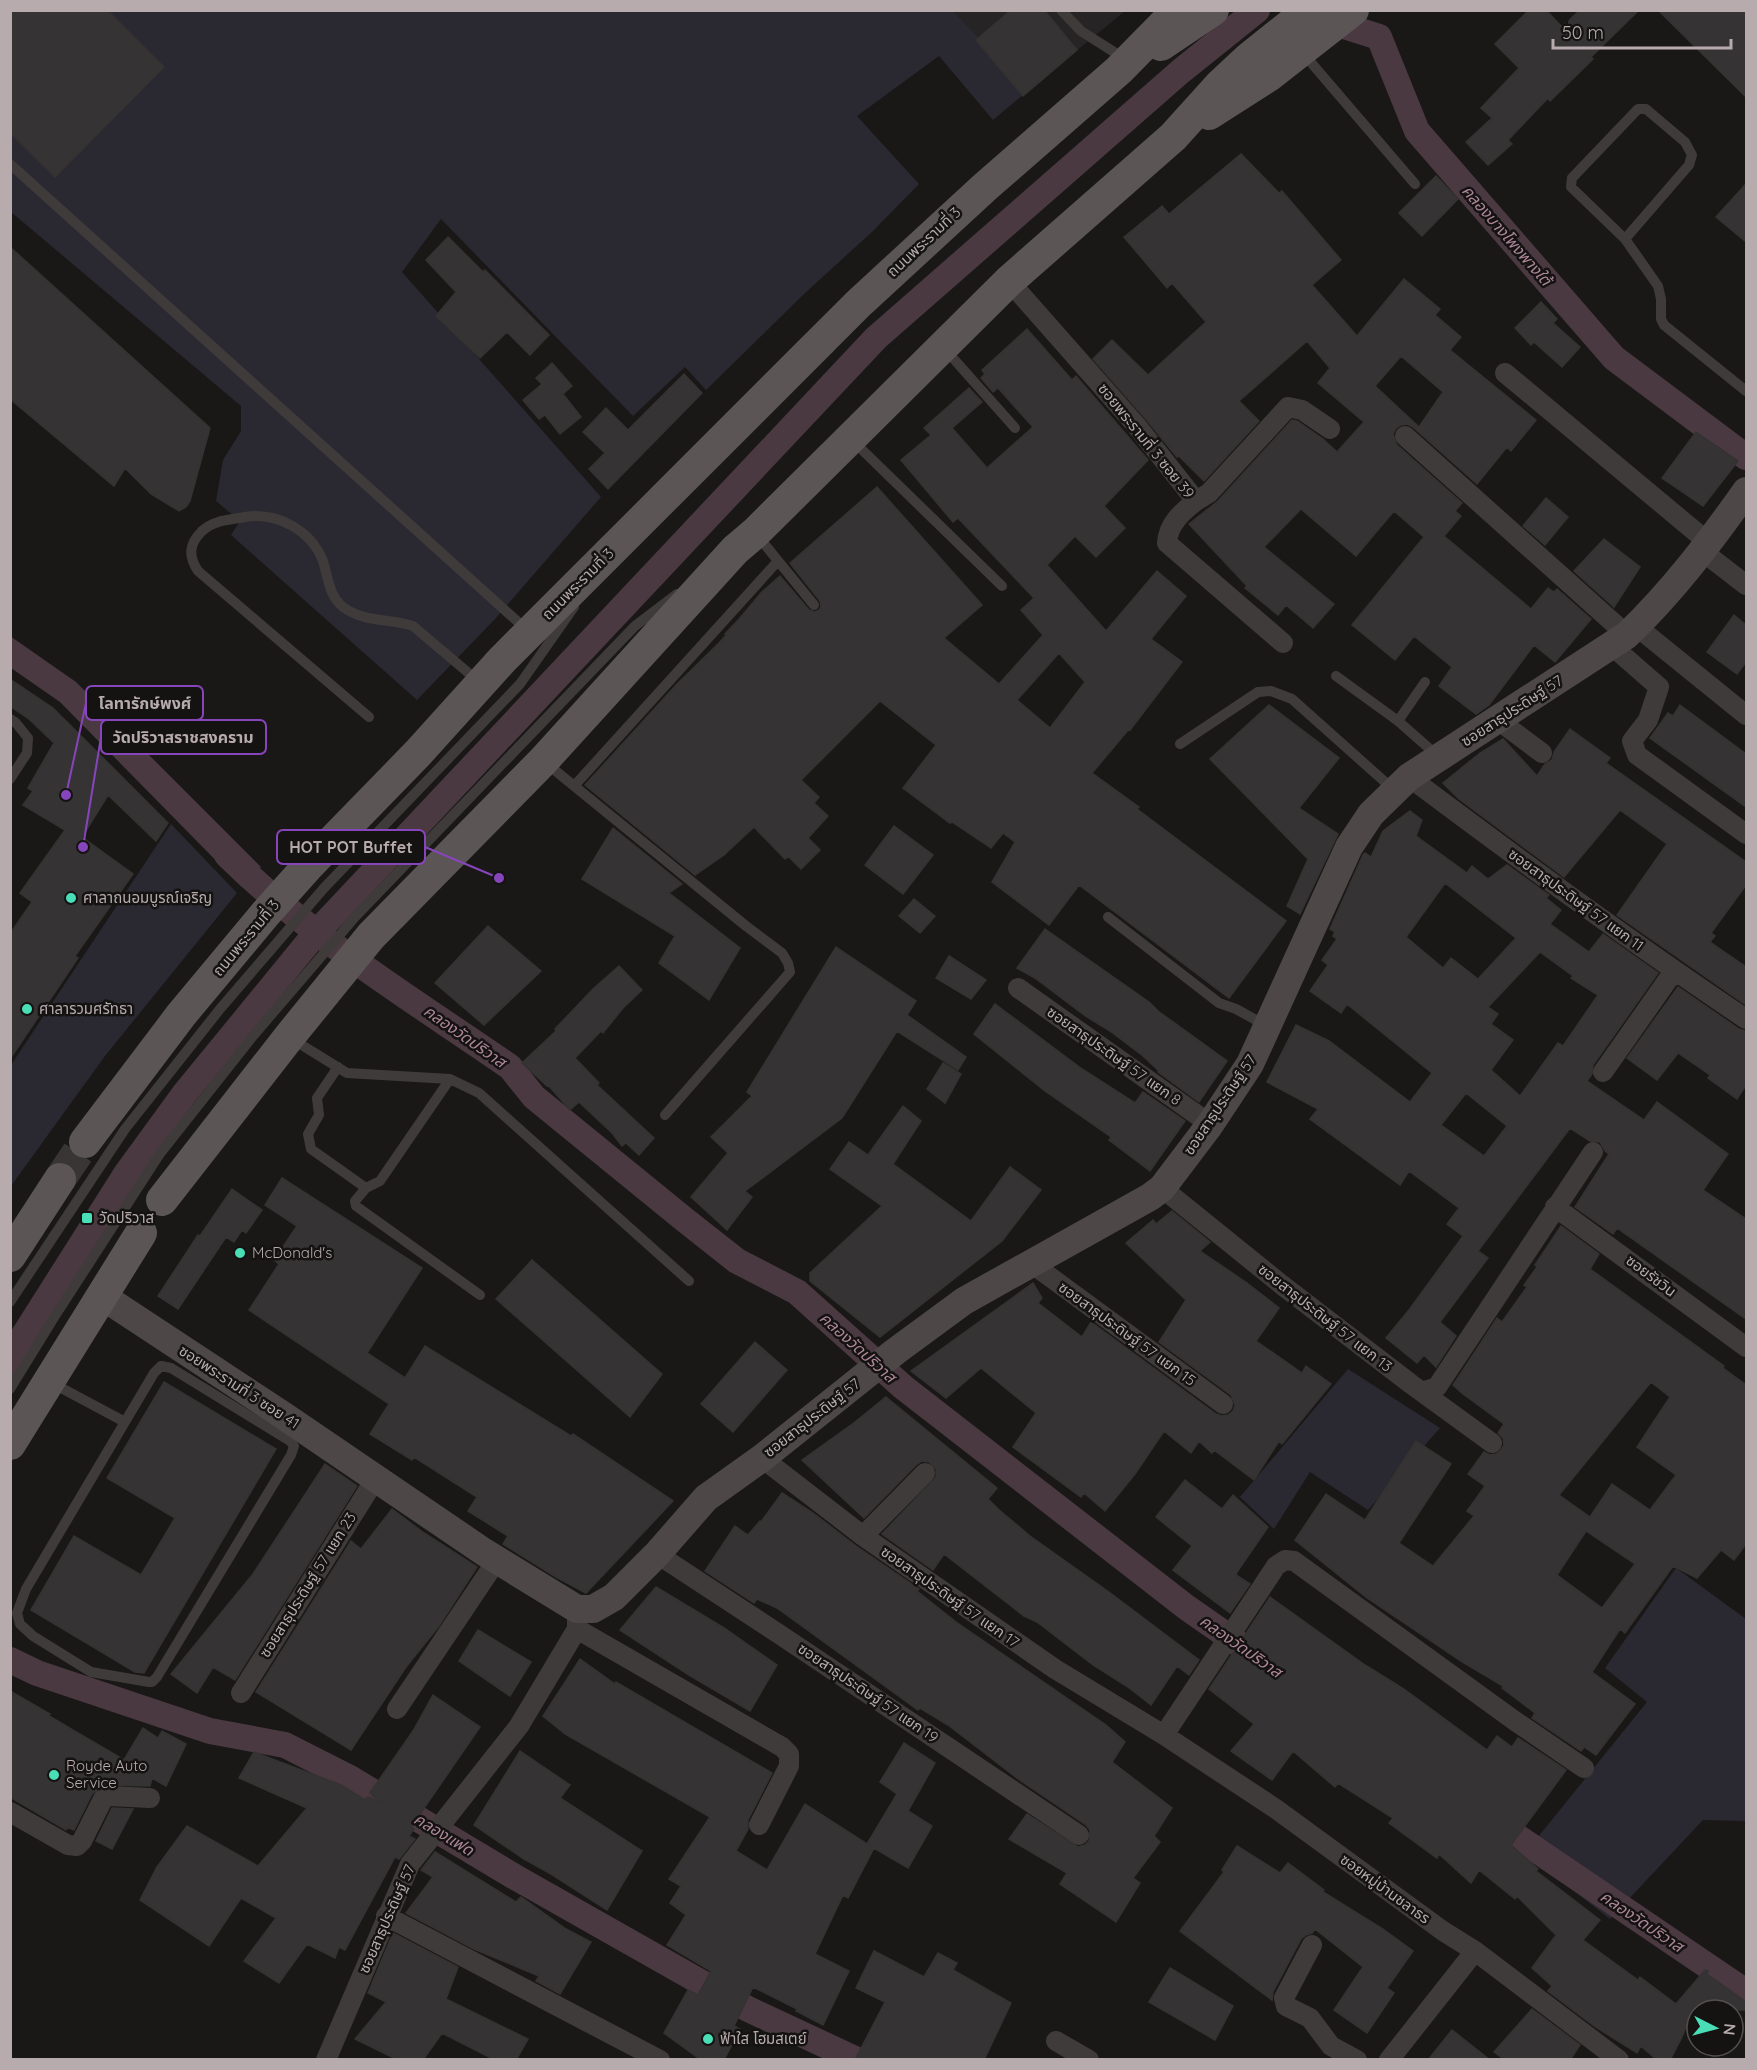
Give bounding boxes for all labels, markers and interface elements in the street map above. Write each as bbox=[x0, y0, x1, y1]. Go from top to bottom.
scale bar bbox=[1553, 12, 1732, 50]
text: 50 m bbox=[1562, 21, 1604, 44]
water label: คลองบางโพงพางใต้ bbox=[1458, 181, 1557, 291]
street label: ถนนพระรามที่ 3 bbox=[882, 202, 965, 281]
street label: ซอยพระรามที่ 3 ซอย 39 bbox=[1094, 379, 1199, 502]
street label: ถนนพระรามที่ 3 bbox=[537, 543, 618, 624]
street label: ซอยสาธุประดิษฐ์ 57 bbox=[1457, 671, 1566, 750]
callout: โลทารักษ์พงศ์ bbox=[86, 686, 203, 720]
text: โลทารักษ์พงศ์ bbox=[99, 693, 191, 713]
callout: วัดปริวาสราชสงคราม bbox=[101, 720, 266, 754]
text: วัดปริวาสราชสงคราม bbox=[112, 727, 254, 747]
callout: HOT POT Buffet bbox=[277, 830, 425, 864]
text: HOT POT Buffet bbox=[289, 837, 413, 857]
street label: ซอยสาธุประดิษฐ์ 57 แยก 11 bbox=[1505, 844, 1648, 955]
place label: ศาลาถนอมบูรณ์เจริญ bbox=[83, 888, 212, 907]
marker: ศาลาถนอมบูรณ์เจริญ bbox=[64, 891, 78, 905]
street label: ถนนพระรามที่ 3 bbox=[207, 895, 283, 980]
place label: ศาลารวมศรัทธา bbox=[39, 999, 133, 1018]
water label: คลองวัดปริวาส bbox=[420, 1000, 511, 1073]
marker: ศาลารวมศรัทธา bbox=[20, 1002, 34, 1016]
street label: ซอยสาธุประดิษฐ์ 57 แยก 8 bbox=[1044, 1002, 1185, 1109]
street label: ซอยสาธุประดิษฐ์ 57 bbox=[1179, 1051, 1260, 1159]
place label: วัดปริวาส bbox=[99, 1208, 154, 1227]
marker: วัดปริวาส bbox=[80, 1211, 94, 1225]
place label: McDonald's bbox=[252, 1243, 332, 1262]
marker: McDonald's bbox=[233, 1246, 247, 1260]
street label: ซอยรัชวิน bbox=[1622, 1251, 1680, 1301]
street label: ซอยสาธุประดิษฐ์ 57 แยก 13 bbox=[1255, 1259, 1396, 1376]
street label: ซอยสาธุประดิษฐ์ 57 แยก 15 bbox=[1055, 1277, 1200, 1390]
water label: คลองวัดปริวาส bbox=[816, 1308, 902, 1388]
street label: ซอยพระรามที่ 3 ซอย 41 bbox=[175, 1340, 304, 1433]
street label: ซอยสาธุประดิษฐ์ 57 bbox=[760, 1374, 864, 1461]
street label: ซอยสาธุประดิษฐ์ 57 แยก 23 bbox=[255, 1509, 360, 1661]
street label: ซอยสาธุประดิษฐ์ 57 แยก 17 bbox=[877, 1542, 1023, 1652]
water label: คลองวัดปริวาส bbox=[1196, 1610, 1287, 1683]
street label: ซอยสาธุประดิษฐ์ 57 แยก 19 bbox=[794, 1639, 942, 1747]
place label: Royde Auto Service bbox=[66, 1756, 147, 1792]
marker: Royde Auto Service bbox=[47, 1768, 61, 1782]
water label: คลองแฟด bbox=[410, 1808, 479, 1860]
street label: ซอยหมู่บ้านชลาธร bbox=[1337, 1850, 1434, 1928]
street label: ซอยสาธุประดิษฐ์ 57 bbox=[354, 1861, 419, 1976]
water label: คลองวัดปริวาส bbox=[1597, 1886, 1689, 1957]
north arrow bbox=[1685, 1998, 1745, 2058]
text: N bbox=[1719, 2023, 1740, 2036]
place label: ฟ้าใส โฮมสเตย์ bbox=[720, 2029, 807, 2048]
marker: ฟ้าใส โฮมสเตย์ bbox=[701, 2032, 715, 2046]

